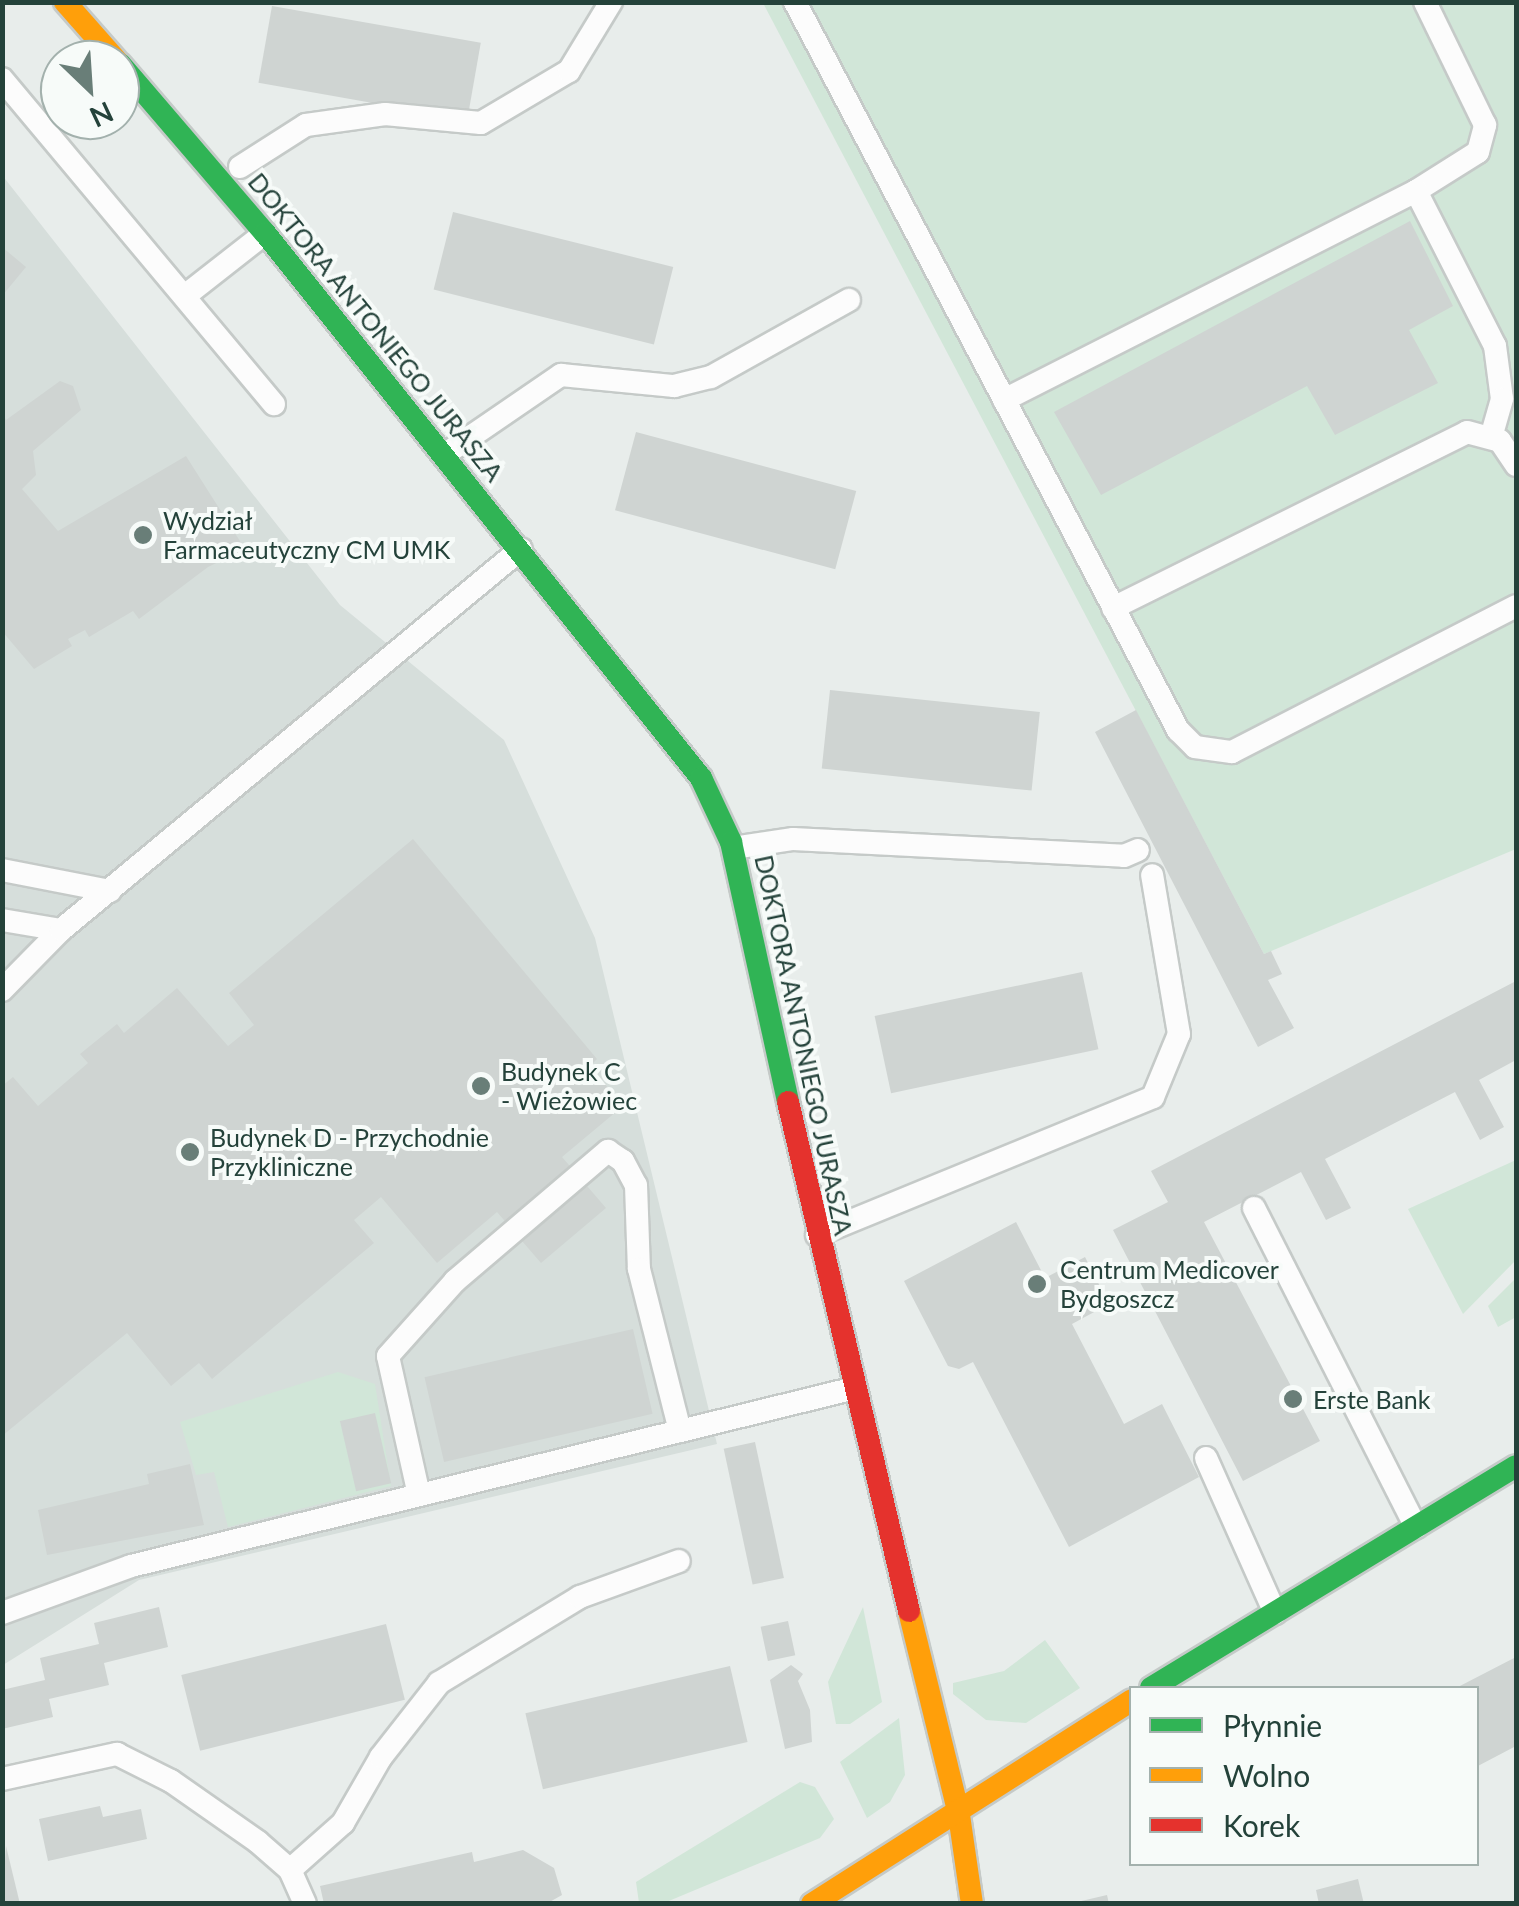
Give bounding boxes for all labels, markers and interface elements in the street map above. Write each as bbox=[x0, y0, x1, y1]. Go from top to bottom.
north arrow bbox=[40, 40, 140, 140]
text: N bbox=[85, 95, 119, 135]
street label: DOKTORA ANTONIEGO JURASZA bbox=[241, 166, 511, 488]
place label: Wydział Farmaceutyczny CM UMK bbox=[163, 506, 451, 565]
marker: Wydział Farmaceutyczny CM UMK bbox=[132, 524, 154, 546]
street label: DOKTORA ANTONIEGO JURASZA bbox=[749, 851, 859, 1239]
place label: Budynek C - Wieżowiec bbox=[501, 1057, 638, 1116]
marker: Budynek C - Wieżowiec bbox=[470, 1075, 492, 1097]
place label: Budynek D - Przychodnie Przykliniczne bbox=[210, 1123, 489, 1182]
marker: Budynek D - Przychodnie Przykliniczne bbox=[179, 1141, 201, 1163]
place label: Centrum Medicover Bydgoszcz bbox=[1060, 1255, 1279, 1314]
marker: Centrum Medicover Bydgoszcz bbox=[1024, 1271, 1050, 1297]
place label: Erste Bank bbox=[1313, 1384, 1430, 1414]
marker: Erste Bank bbox=[1282, 1388, 1304, 1410]
legend bbox=[1129, 1686, 1479, 1866]
text: Płynnie bbox=[1223, 1707, 1322, 1743]
text: Wolno bbox=[1223, 1757, 1310, 1793]
text: Korek bbox=[1223, 1807, 1300, 1843]

